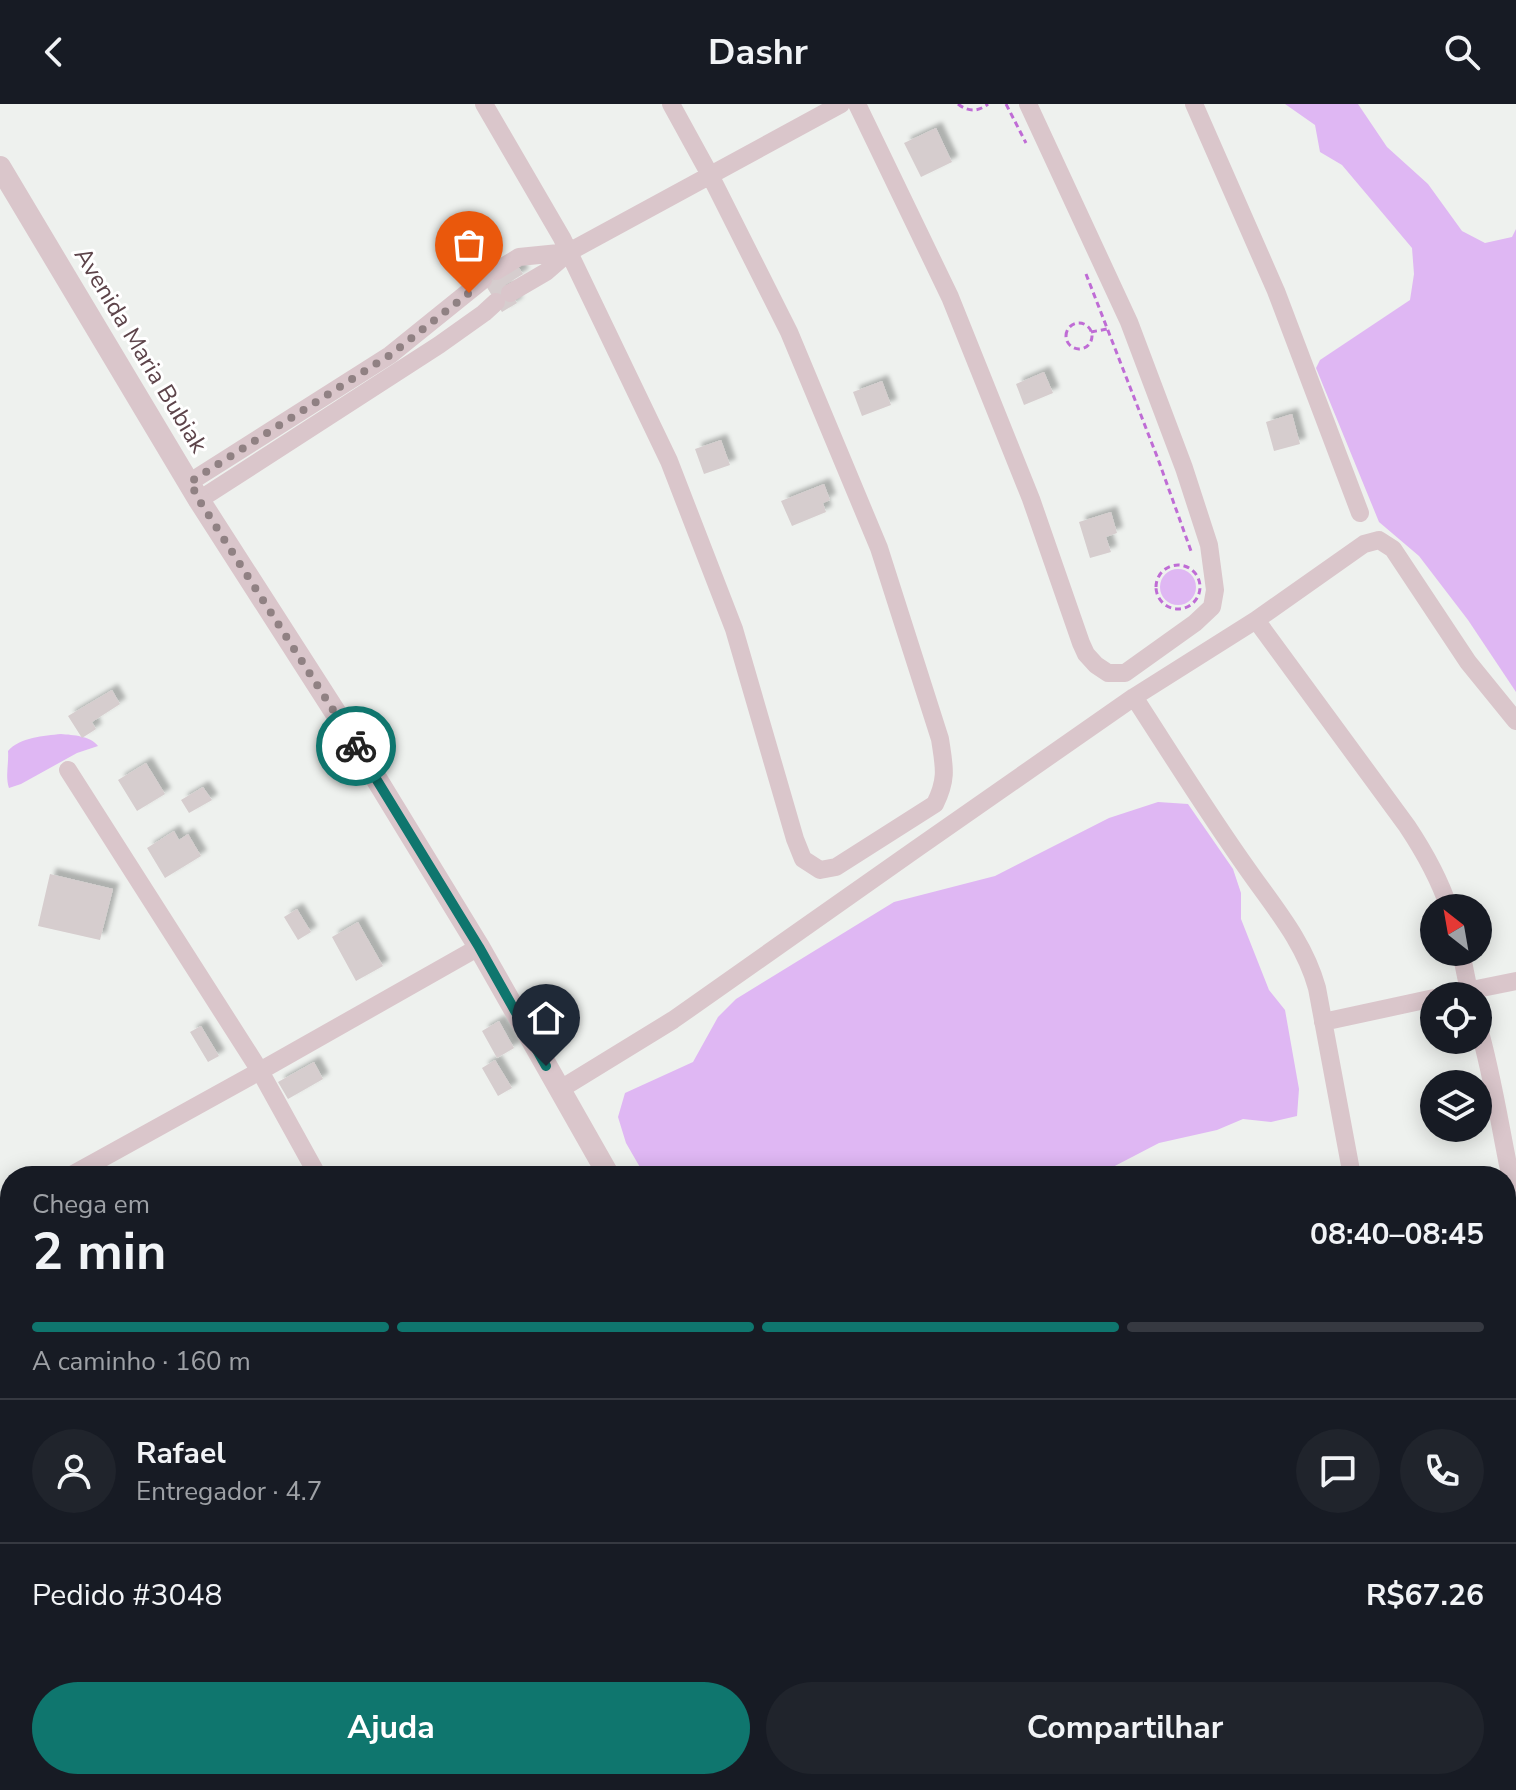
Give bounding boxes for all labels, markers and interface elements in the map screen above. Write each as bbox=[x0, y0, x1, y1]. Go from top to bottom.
text: Dashr bbox=[708, 28, 808, 77]
icon: back bbox=[32, 30, 76, 74]
icon: search bbox=[1440, 30, 1484, 74]
pin bbox=[435, 211, 503, 293]
icon: bag bbox=[447, 223, 491, 267]
street label: Avenida Maria Bubiak bbox=[67, 241, 216, 459]
courier bbox=[316, 706, 396, 786]
icon: bike bbox=[334, 724, 378, 768]
north arrow bbox=[1420, 894, 1492, 966]
map controls bbox=[1420, 894, 1492, 1142]
button: locate bbox=[1420, 982, 1492, 1054]
pin bbox=[512, 984, 580, 1066]
icon: home bbox=[524, 996, 568, 1040]
button: layers bbox=[1420, 1070, 1492, 1142]
text: Chega em bbox=[32, 1187, 150, 1222]
text: 08:40–08:45 bbox=[1310, 1214, 1484, 1255]
text: 2 min bbox=[32, 1216, 167, 1287]
text: A caminho · 160 m bbox=[32, 1344, 251, 1379]
button: person bbox=[32, 1429, 116, 1513]
button: chat bbox=[1296, 1429, 1380, 1513]
button: phone bbox=[1400, 1429, 1484, 1513]
text: Rafael bbox=[136, 1433, 226, 1474]
text: Entregador · 4.7 bbox=[136, 1474, 322, 1509]
text: Pedido #3048 bbox=[32, 1575, 223, 1616]
text: R$67.26 bbox=[1366, 1575, 1484, 1616]
button: Ajuda bbox=[32, 1682, 750, 1774]
button: Compartilhar bbox=[766, 1682, 1484, 1774]

